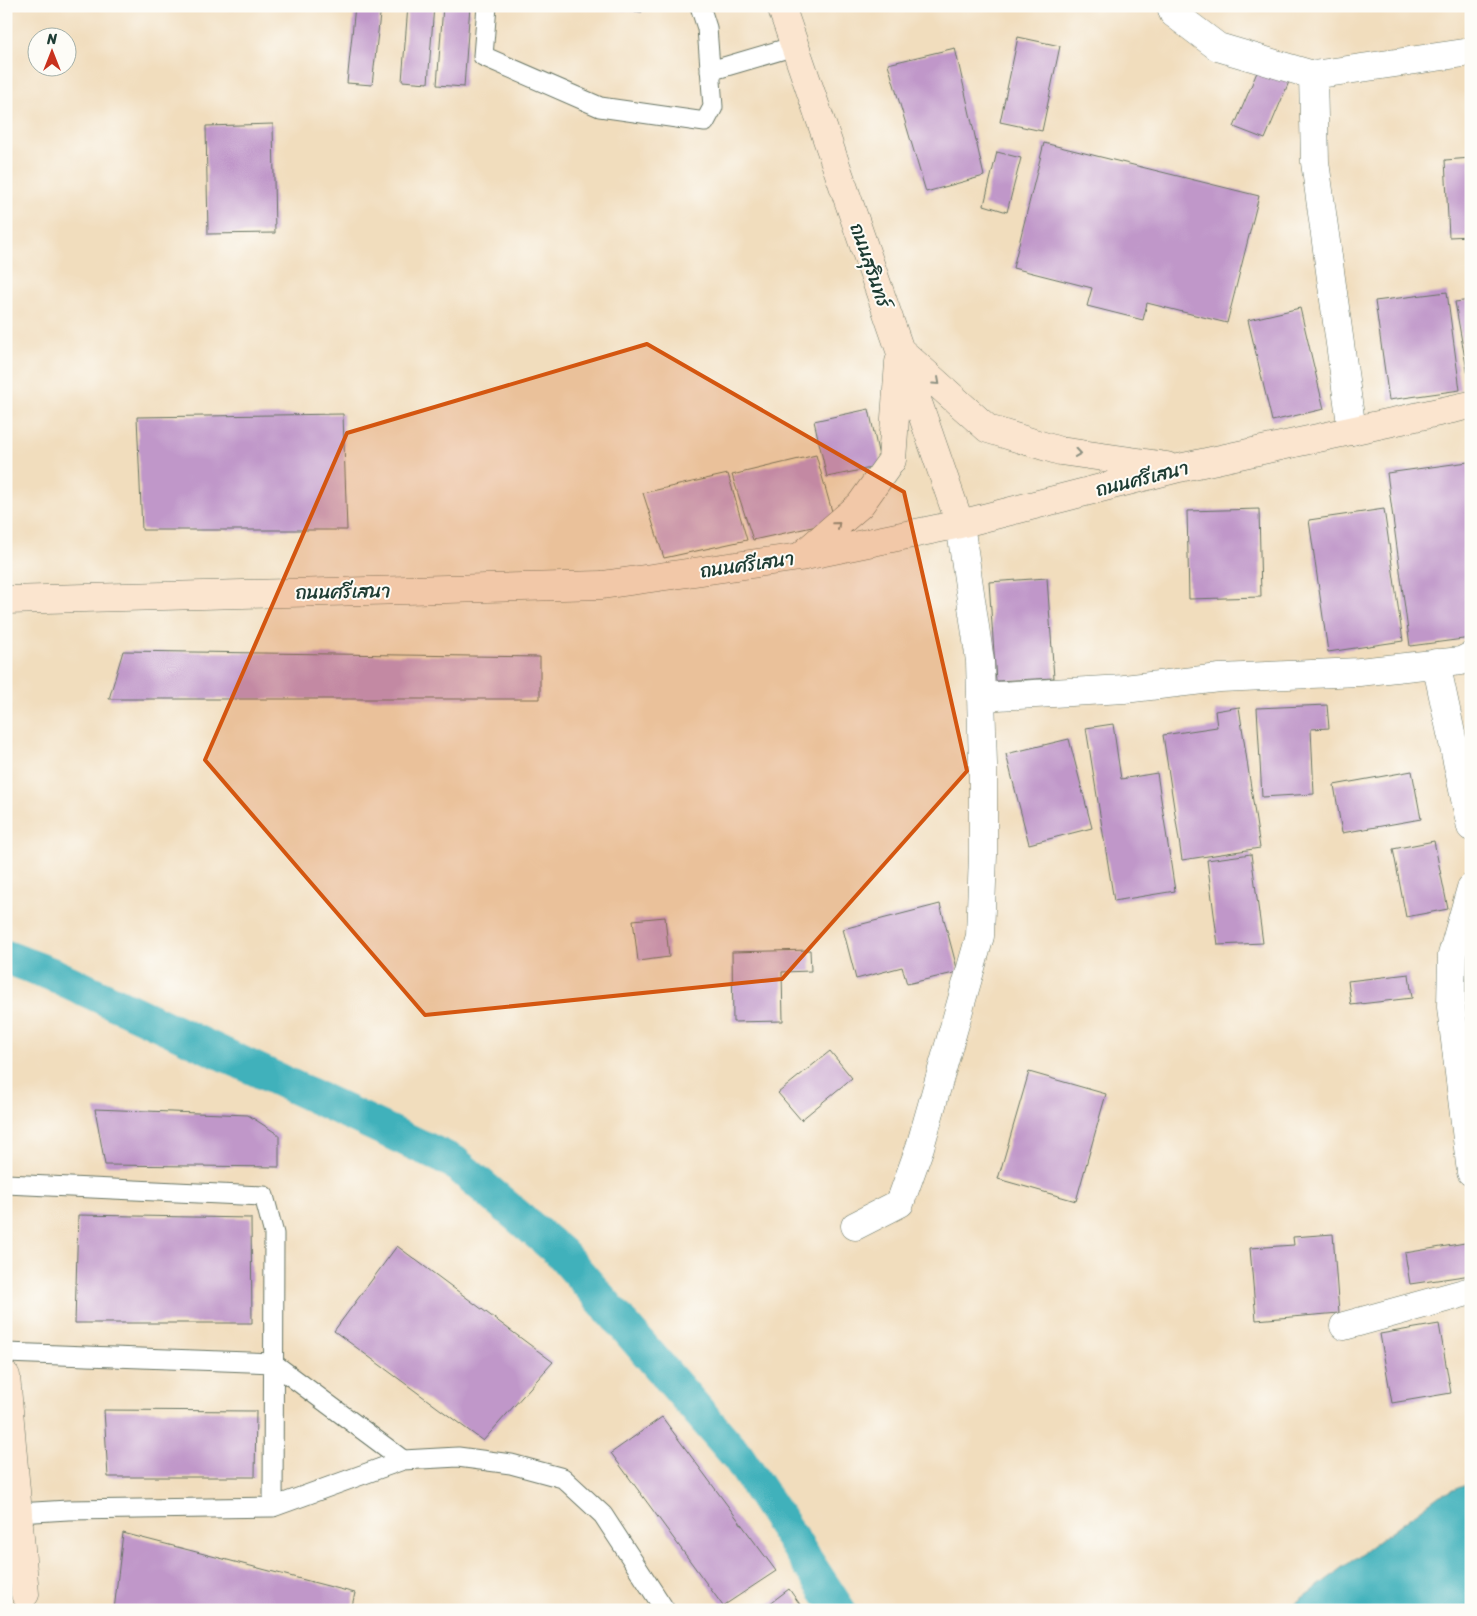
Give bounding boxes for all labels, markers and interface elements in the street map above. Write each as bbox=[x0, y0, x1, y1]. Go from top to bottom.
text: N bbox=[46, 27, 57, 52]
north arrow bbox=[28, 28, 78, 78]
street label: ถนนสุรินทร์ bbox=[841, 218, 901, 315]
one-way arrow bbox=[931, 377, 940, 386]
one-way arrow bbox=[1073, 448, 1082, 458]
street label: ถนนศรีเสนา bbox=[1092, 451, 1192, 506]
one-way arrow bbox=[831, 522, 840, 531]
street label: ถนนศรีเสนา bbox=[698, 542, 796, 587]
street label: ถนนศรีเสนา bbox=[295, 574, 391, 609]

